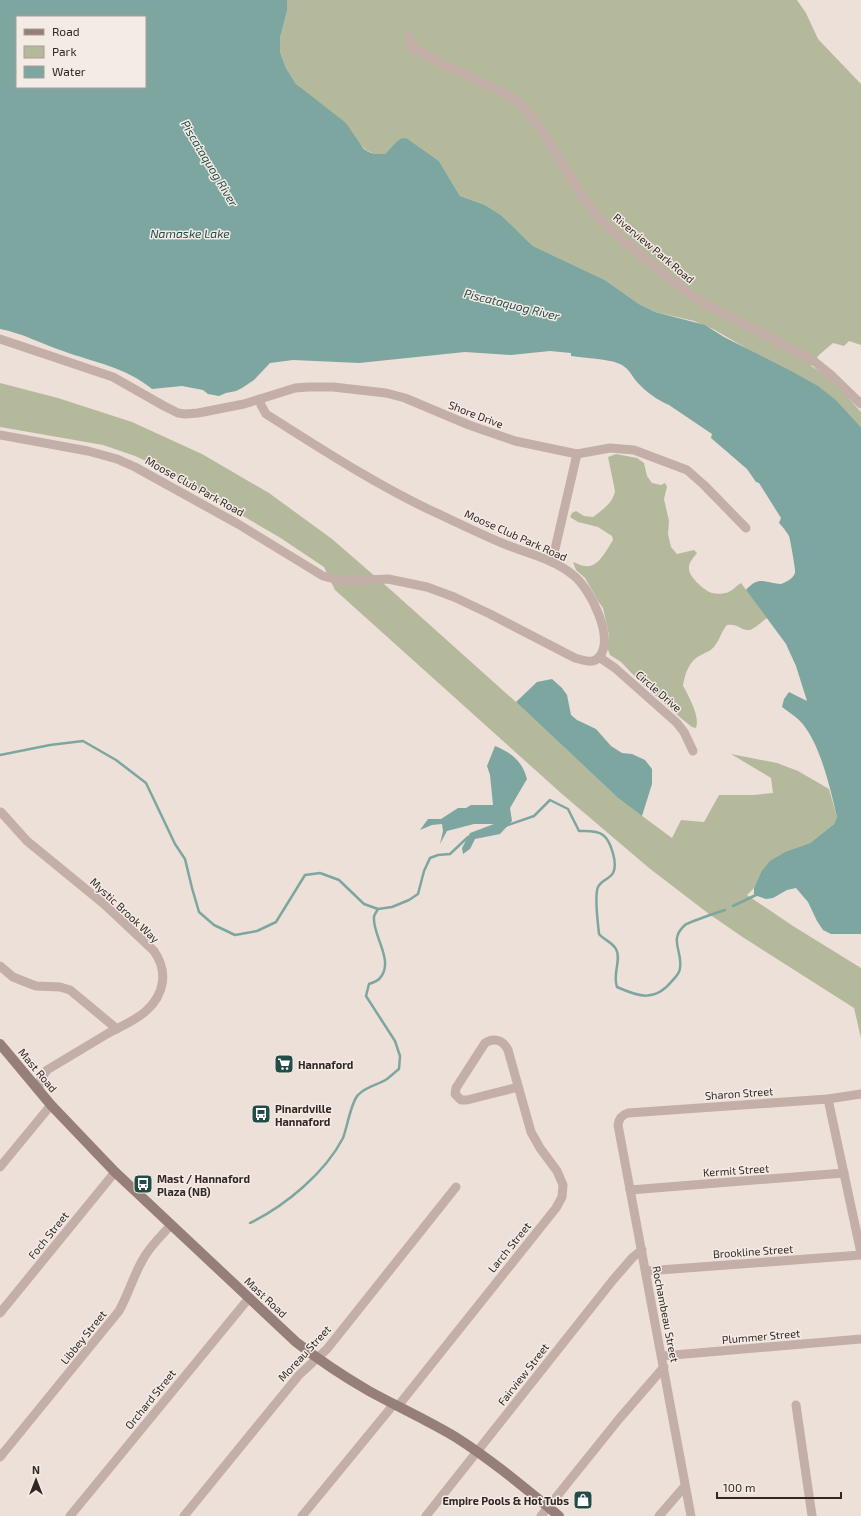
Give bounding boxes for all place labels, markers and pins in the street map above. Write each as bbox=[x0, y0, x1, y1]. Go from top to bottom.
supermarket icon: Hannaford bbox=[273, 1053, 295, 1075]
place label: Hannaford bbox=[298, 1058, 353, 1071]
place label: Pinardville Hannaford bbox=[275, 1102, 332, 1128]
bus stop icon: Pinardville Hannaford bbox=[250, 1103, 272, 1125]
place label: Mast / Hannaford Plaza (NB) bbox=[157, 1172, 250, 1198]
bus stop icon: Mast / Hannaford Plaza (NB) bbox=[132, 1173, 154, 1195]
shop icon: Empire Pools & Hot Tubs bbox=[572, 1489, 594, 1511]
place label: Empire Pools & Hot Tubs bbox=[442, 1494, 569, 1507]

